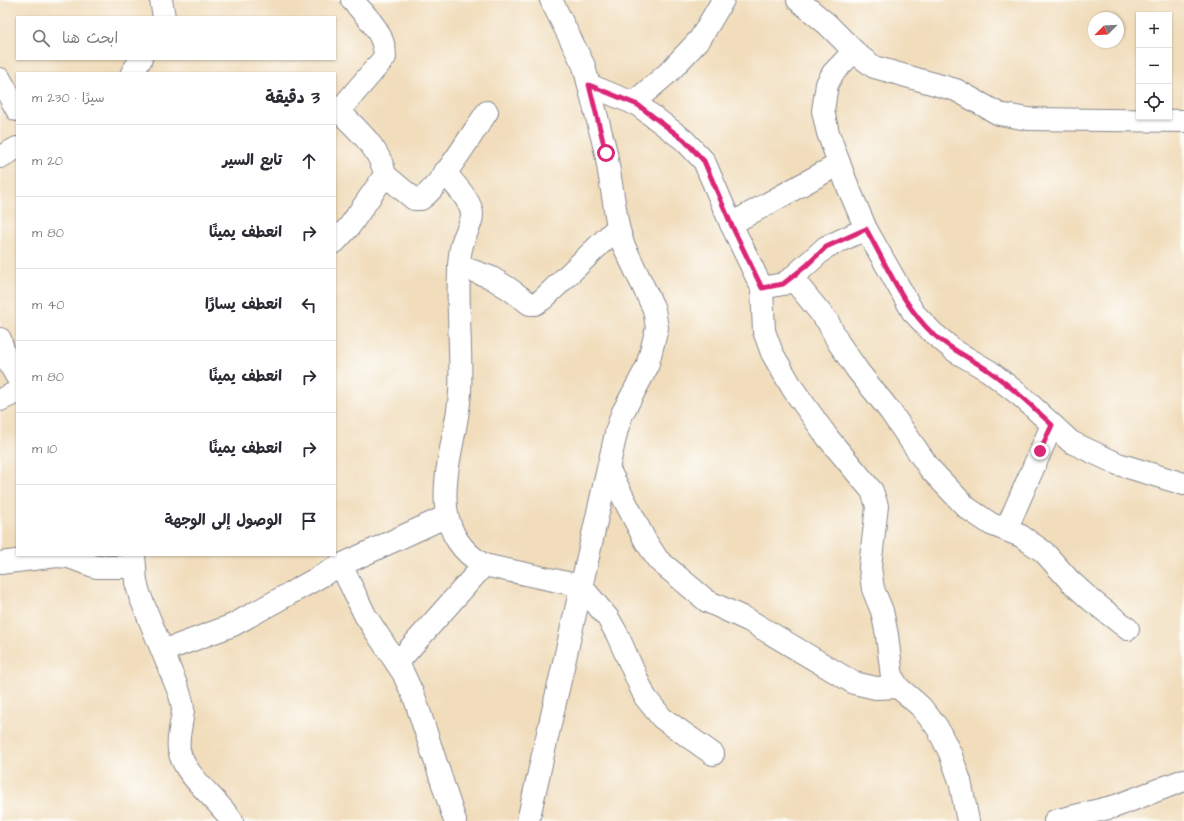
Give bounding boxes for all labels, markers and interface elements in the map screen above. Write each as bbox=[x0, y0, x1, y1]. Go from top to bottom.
north arrow bbox=[1088, 12, 1124, 48]
map controls bbox=[1136, 12, 1172, 120]
button: + bbox=[1136, 12, 1172, 48]
search box bbox=[16, 16, 336, 60]
icon: search bbox=[30, 27, 52, 49]
text: ابحث هنا bbox=[62, 28, 118, 49]
button: − bbox=[1136, 48, 1172, 84]
button: locate bbox=[1136, 84, 1172, 120]
text: 3 دقيقة bbox=[265, 86, 320, 110]
text: سيرًا · 230 m bbox=[32, 89, 104, 107]
route start bbox=[597, 144, 615, 162]
text: تابع السير bbox=[223, 150, 282, 171]
icon: ahead bbox=[298, 150, 320, 172]
text: 20 m bbox=[32, 152, 63, 170]
text: انعطف يمينًا bbox=[209, 222, 282, 243]
icon: right bbox=[298, 222, 320, 244]
text: 80 m bbox=[32, 224, 64, 242]
text: انعطف يسارًا bbox=[205, 294, 282, 315]
icon: left bbox=[298, 294, 320, 316]
text: 40 m bbox=[32, 296, 64, 314]
text: انعطف يمينًا bbox=[209, 366, 282, 387]
icon: right bbox=[298, 366, 320, 388]
text: 80 m bbox=[32, 368, 64, 386]
text: انعطف يمينًا bbox=[209, 438, 282, 459]
icon: right bbox=[298, 438, 320, 460]
text: 10 m bbox=[32, 440, 57, 458]
route end bbox=[1031, 442, 1049, 460]
text: الوصول إلى الوجهة bbox=[165, 510, 282, 531]
icon: arrive bbox=[298, 510, 320, 532]

